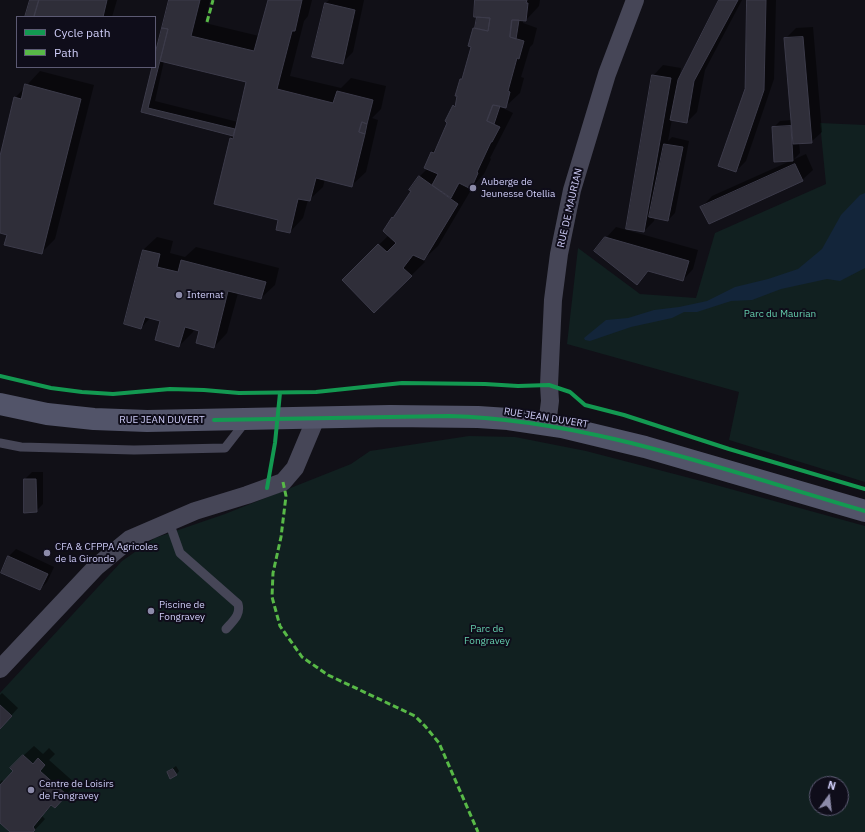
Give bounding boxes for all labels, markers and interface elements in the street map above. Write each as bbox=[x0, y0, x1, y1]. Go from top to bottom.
legend bbox=[16, 16, 156, 68]
text: Cycle path bbox=[54, 25, 111, 40]
text: Path bbox=[54, 45, 79, 60]
street label: RUE DE MAURIAN bbox=[555, 167, 585, 249]
place label: Auberge de Jeunesse Otellia bbox=[481, 176, 555, 200]
marker: Auberge de Jeunesse Otellia bbox=[468, 183, 478, 193]
place label: Internat bbox=[187, 289, 224, 301]
marker: Internat bbox=[174, 290, 184, 300]
park label: Parc du Maurian bbox=[744, 308, 816, 320]
street label: RUE JEAN DUVERT bbox=[503, 405, 589, 431]
street label: RUE JEAN DUVERT bbox=[119, 414, 205, 426]
place label: CFA & CFPPA Agricoles de la Gironde bbox=[55, 541, 158, 564]
marker: CFA & CFPPA Agricoles de la Gironde bbox=[42, 548, 52, 558]
place label: Piscine de Fongravey bbox=[159, 599, 205, 622]
marker: Piscine de Fongravey bbox=[146, 606, 156, 616]
park label: Parc de Fongravey bbox=[464, 623, 510, 646]
north arrow bbox=[809, 776, 849, 816]
place label: Centre de Loisirs de Fongravey bbox=[39, 778, 114, 802]
text: N bbox=[826, 778, 838, 793]
marker: Centre de Loisirs de Fongravey bbox=[26, 785, 36, 795]

